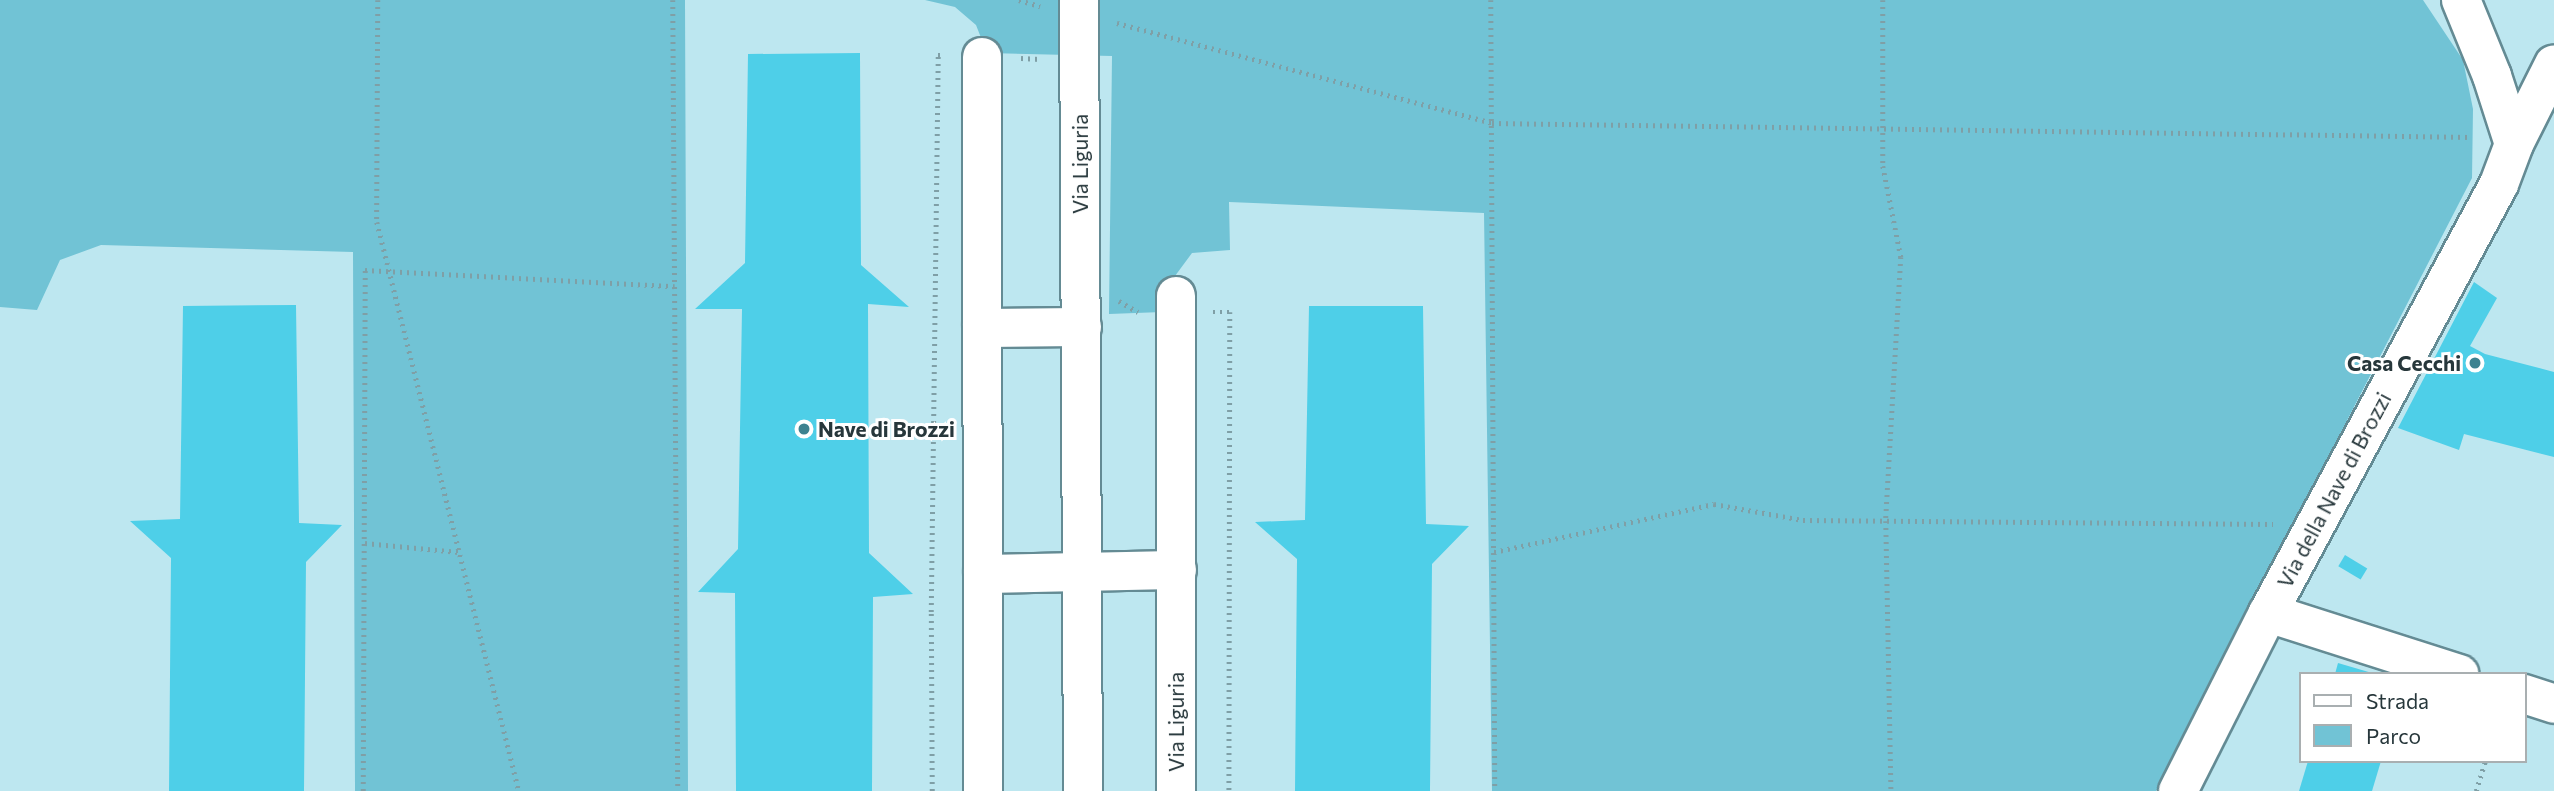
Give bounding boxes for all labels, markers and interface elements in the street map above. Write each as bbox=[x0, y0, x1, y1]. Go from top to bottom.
street label: Via Liguria bbox=[1067, 114, 1093, 214]
place label: Casa Cecchi bbox=[2347, 350, 2461, 376]
marker: Casa Cecchi bbox=[2467, 355, 2483, 371]
street label: Via della Nave di Brozzi bbox=[2272, 388, 2396, 592]
place label: Nave di Brozzi bbox=[818, 416, 955, 442]
marker: Nave di Brozzi bbox=[796, 421, 812, 437]
street label: Via Liguria bbox=[1163, 672, 1189, 772]
legend bbox=[2298, 672, 2526, 763]
text: Strada bbox=[2366, 688, 2429, 713]
text: Parco bbox=[2366, 723, 2421, 748]

